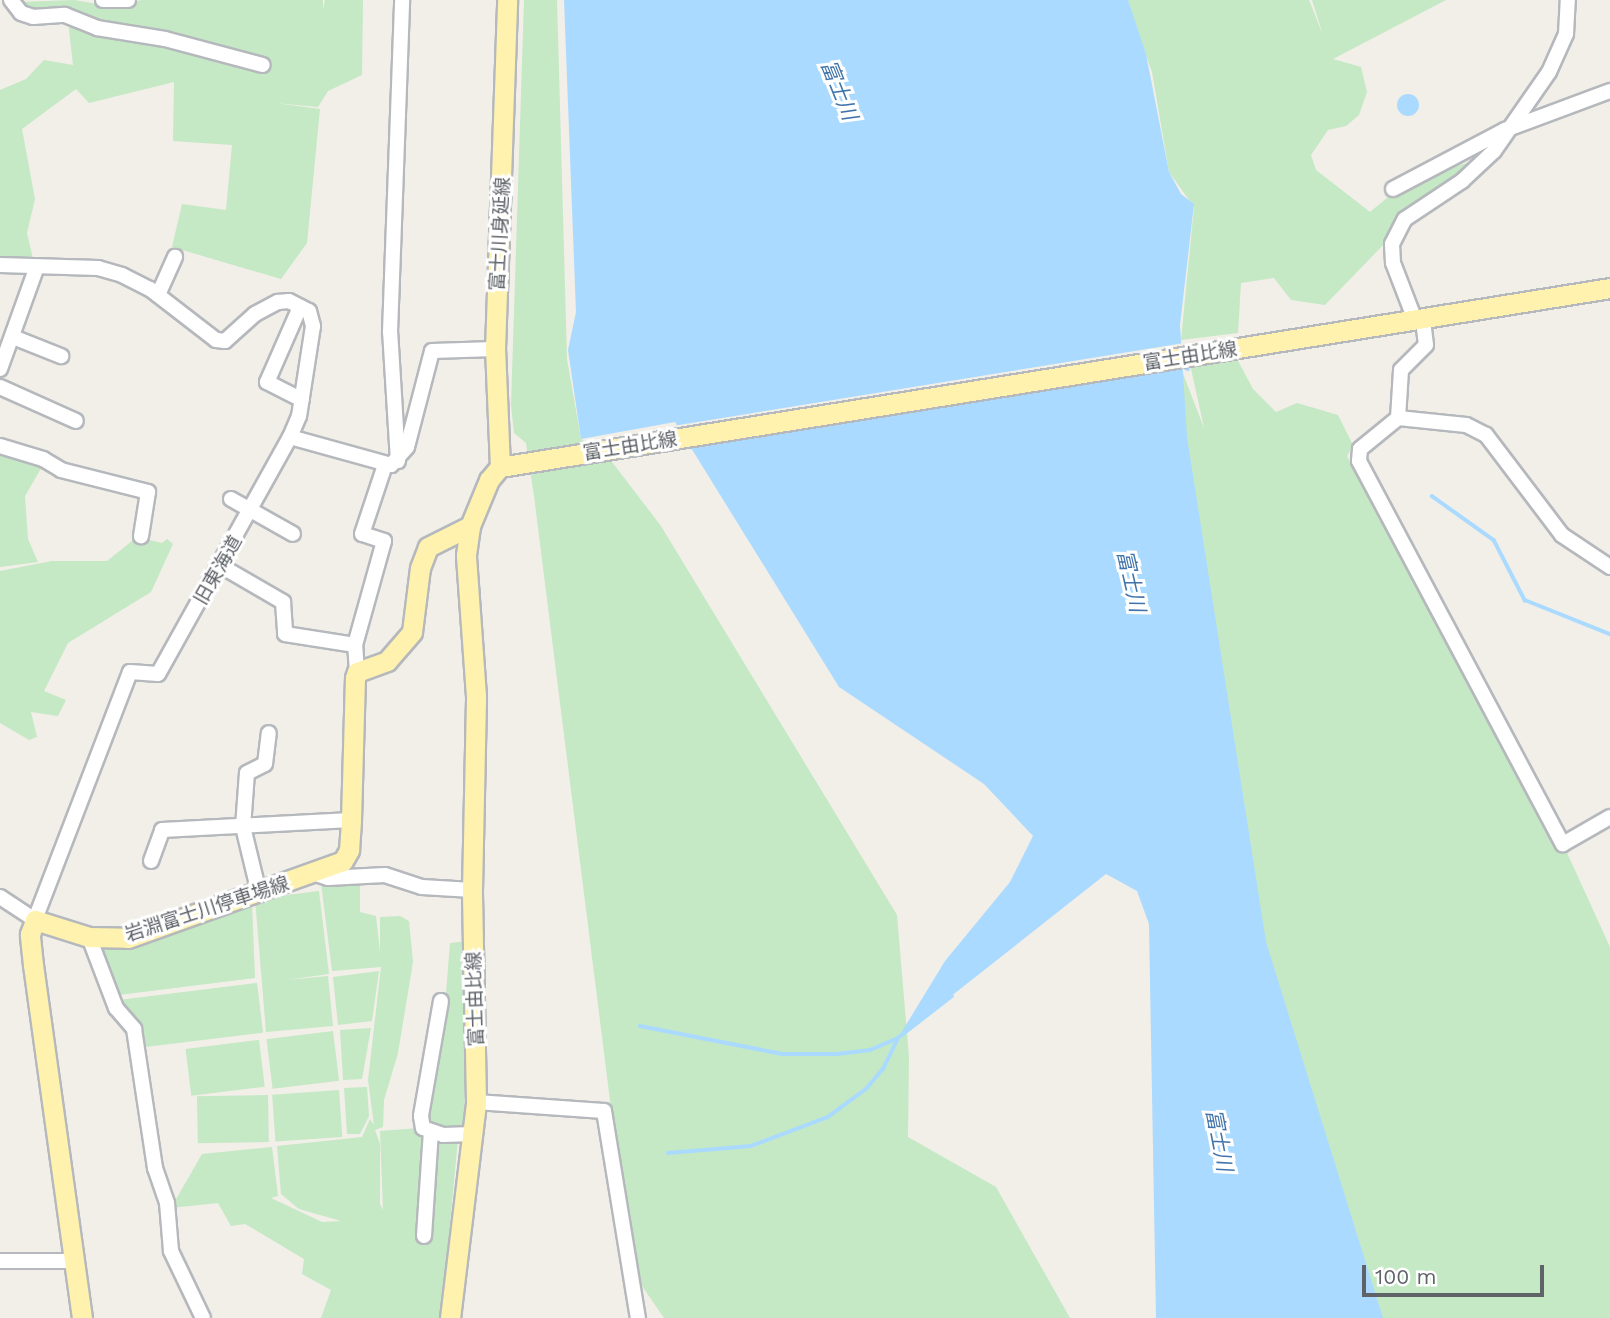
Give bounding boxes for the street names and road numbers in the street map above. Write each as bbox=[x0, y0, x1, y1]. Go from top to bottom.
street label: 富士川身延線 bbox=[486, 176, 514, 292]
street label: 富士由比線 bbox=[1141, 337, 1239, 375]
street label: 富士由比線 bbox=[581, 427, 679, 465]
street label: 旧東海道 bbox=[189, 531, 247, 609]
street label: 岩淵富士川停車場線 bbox=[122, 872, 292, 946]
street label: 富士由比線 bbox=[462, 951, 488, 1047]

